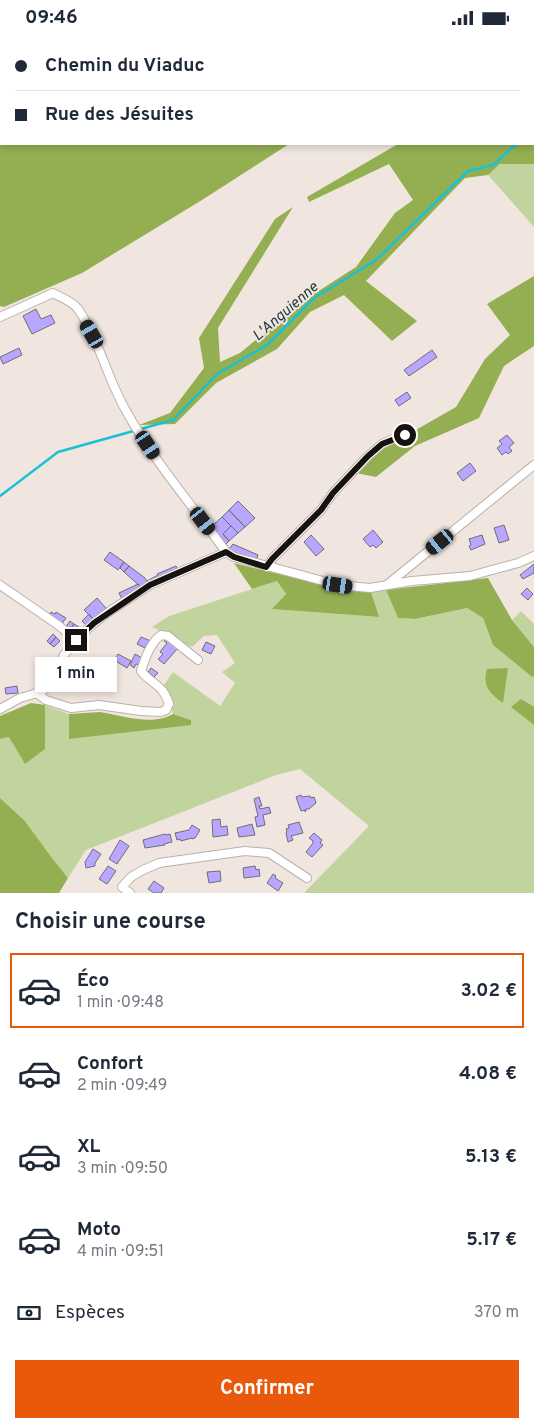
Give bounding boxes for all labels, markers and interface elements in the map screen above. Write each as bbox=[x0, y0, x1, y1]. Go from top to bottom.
text: 09:46 bbox=[25, 6, 78, 30]
text: Chemin du Viaduc bbox=[45, 54, 205, 78]
text: Rue des Jésuites bbox=[45, 103, 194, 127]
water label: L'Anguienne bbox=[249, 278, 323, 346]
car bbox=[78, 317, 105, 351]
route start bbox=[394, 424, 416, 446]
car bbox=[133, 428, 162, 462]
car bbox=[187, 505, 218, 537]
car bbox=[423, 527, 456, 557]
car bbox=[322, 575, 353, 595]
route end bbox=[65, 629, 87, 651]
callout: 1 min bbox=[35, 657, 117, 693]
text: 1 min bbox=[57, 664, 95, 684]
text: Choisir une course bbox=[15, 909, 206, 936]
icon: car bbox=[17, 968, 62, 1013]
text: Éco bbox=[77, 969, 109, 993]
text: 3.02 € bbox=[461, 979, 517, 1003]
text: 1 min · 09:48 bbox=[77, 993, 164, 1013]
icon: car bbox=[17, 1051, 62, 1096]
text: Confort bbox=[77, 1052, 143, 1076]
text: 4.08 € bbox=[459, 1062, 517, 1086]
text: 2 min · 09:49 bbox=[77, 1076, 167, 1096]
icon: car bbox=[17, 1134, 62, 1179]
text: XL bbox=[77, 1135, 100, 1159]
text: 5.13 € bbox=[465, 1145, 517, 1169]
text: 3 min · 09:50 bbox=[77, 1159, 168, 1179]
icon: car bbox=[17, 1217, 62, 1262]
text: Moto bbox=[77, 1218, 121, 1242]
text: 5.17 € bbox=[466, 1228, 517, 1252]
text: 4 min · 09:51 bbox=[77, 1242, 164, 1262]
icon: cash bbox=[15, 1299, 43, 1327]
text: Espèces bbox=[55, 1301, 125, 1325]
text: 370 m bbox=[474, 1303, 519, 1323]
button: Confirmer bbox=[15, 1360, 519, 1418]

